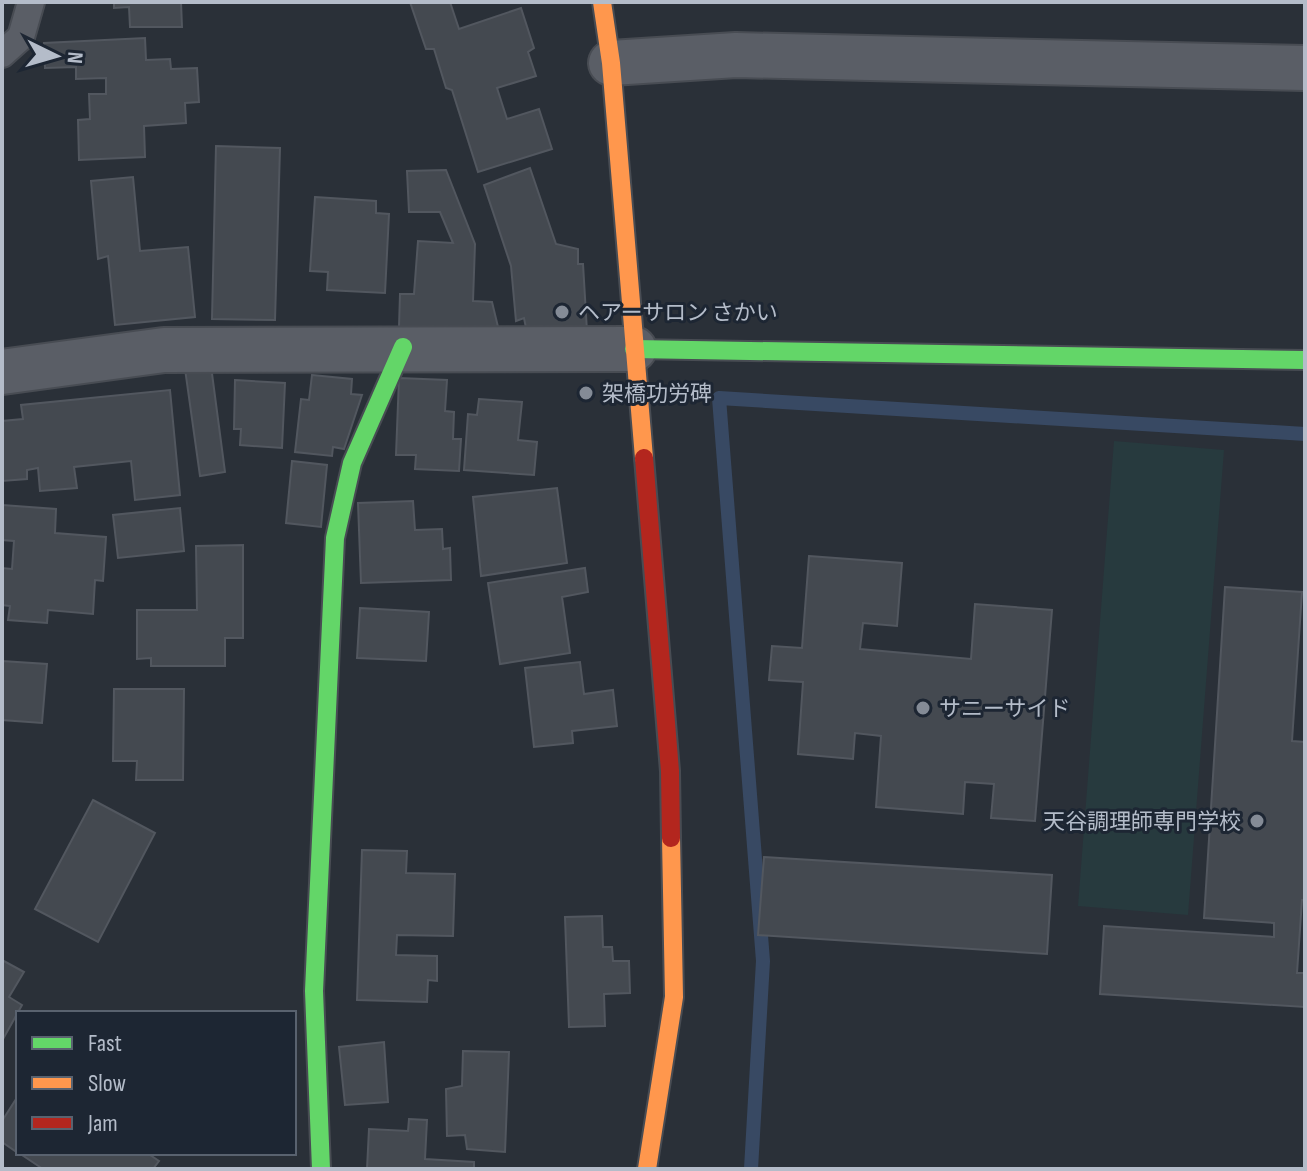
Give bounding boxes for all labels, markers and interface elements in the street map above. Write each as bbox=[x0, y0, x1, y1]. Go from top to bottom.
north arrow bbox=[16, 16, 96, 96]
text: N bbox=[60, 51, 88, 65]
place label: ヘアーサロン さかい bbox=[578, 300, 778, 327]
marker: ヘアーサロン さかい bbox=[553, 303, 571, 321]
place label: 架橋功労碑 bbox=[602, 381, 712, 408]
marker: 架橋功労碑 bbox=[577, 384, 595, 402]
place label: サニーサイド bbox=[939, 696, 1071, 723]
marker: サニーサイド bbox=[914, 699, 932, 717]
place label: 天谷調理師専門学校 bbox=[1043, 809, 1241, 836]
marker: 天谷調理師専門学校 bbox=[1248, 812, 1266, 830]
legend bbox=[16, 1011, 296, 1155]
text: Fast bbox=[88, 1029, 122, 1058]
text: Slow bbox=[88, 1069, 126, 1098]
text: Jam bbox=[87, 1109, 118, 1138]

